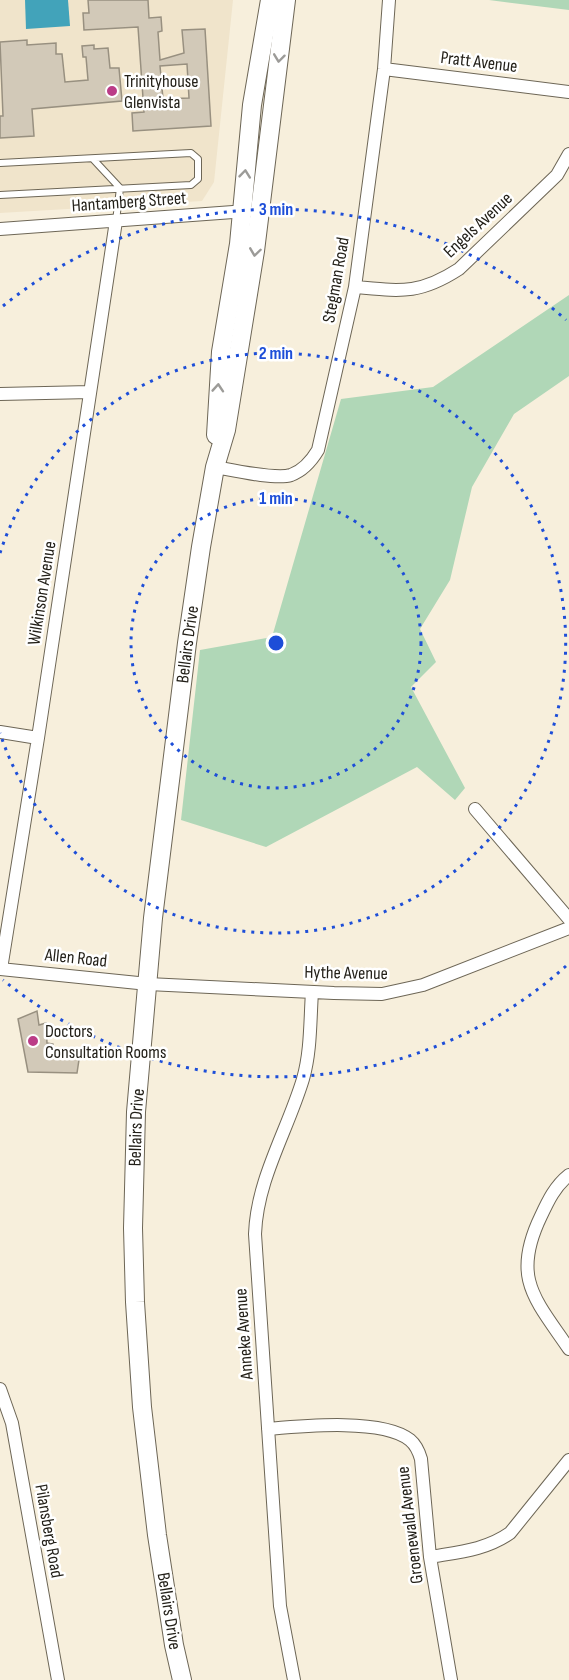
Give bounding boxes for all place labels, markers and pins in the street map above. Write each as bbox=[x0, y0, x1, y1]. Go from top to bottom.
place label: Trinityhouse Glenvista bbox=[124, 71, 198, 113]
marker: Trinityhouse Glenvista bbox=[105, 84, 119, 98]
centre of rings bbox=[266, 633, 286, 653]
place label: Doctors Consultation Rooms bbox=[45, 1021, 166, 1063]
marker: Doctors Consultation Rooms bbox=[26, 1034, 40, 1048]

